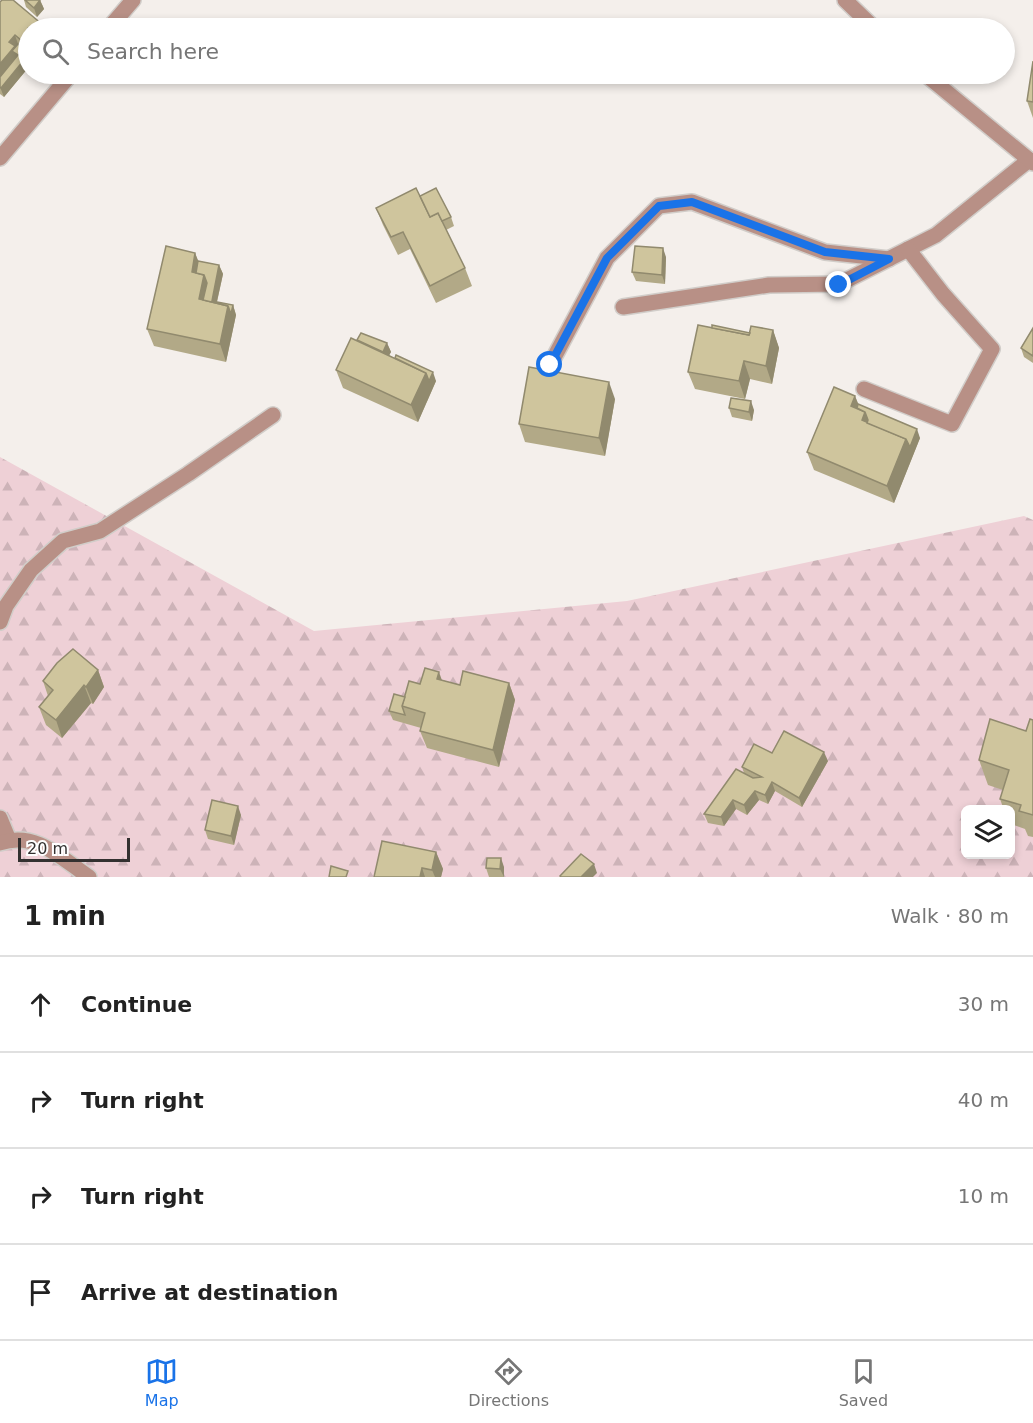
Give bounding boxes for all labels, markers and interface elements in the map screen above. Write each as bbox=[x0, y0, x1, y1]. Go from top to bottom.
search box bbox=[18, 18, 1015, 84]
icon: search bbox=[39, 35, 72, 68]
text: Search here bbox=[87, 39, 219, 64]
route end bbox=[825, 271, 851, 297]
route start bbox=[536, 351, 562, 377]
map controls bbox=[961, 805, 1015, 859]
button: layers bbox=[961, 805, 1015, 859]
scale bar bbox=[18, 835, 130, 862]
text: 20 m bbox=[27, 839, 68, 858]
text: 1 min bbox=[24, 901, 106, 931]
text: Walk · 80 m bbox=[891, 904, 1009, 928]
icon: ahead bbox=[24, 988, 57, 1021]
text: Continue bbox=[81, 992, 192, 1017]
text: 30 m bbox=[958, 992, 1009, 1016]
icon: right bbox=[24, 1084, 57, 1117]
text: Turn right bbox=[81, 1088, 204, 1113]
text: 40 m bbox=[958, 1088, 1009, 1112]
icon: right bbox=[24, 1180, 57, 1213]
text: Turn right bbox=[81, 1184, 204, 1209]
text: 10 m bbox=[958, 1184, 1009, 1208]
icon: arrive bbox=[24, 1276, 57, 1309]
text: Arrive at destination bbox=[81, 1280, 338, 1305]
tab: Map bbox=[145, 1355, 179, 1410]
tab: Directions bbox=[468, 1355, 549, 1410]
tab: Saved bbox=[839, 1355, 888, 1410]

